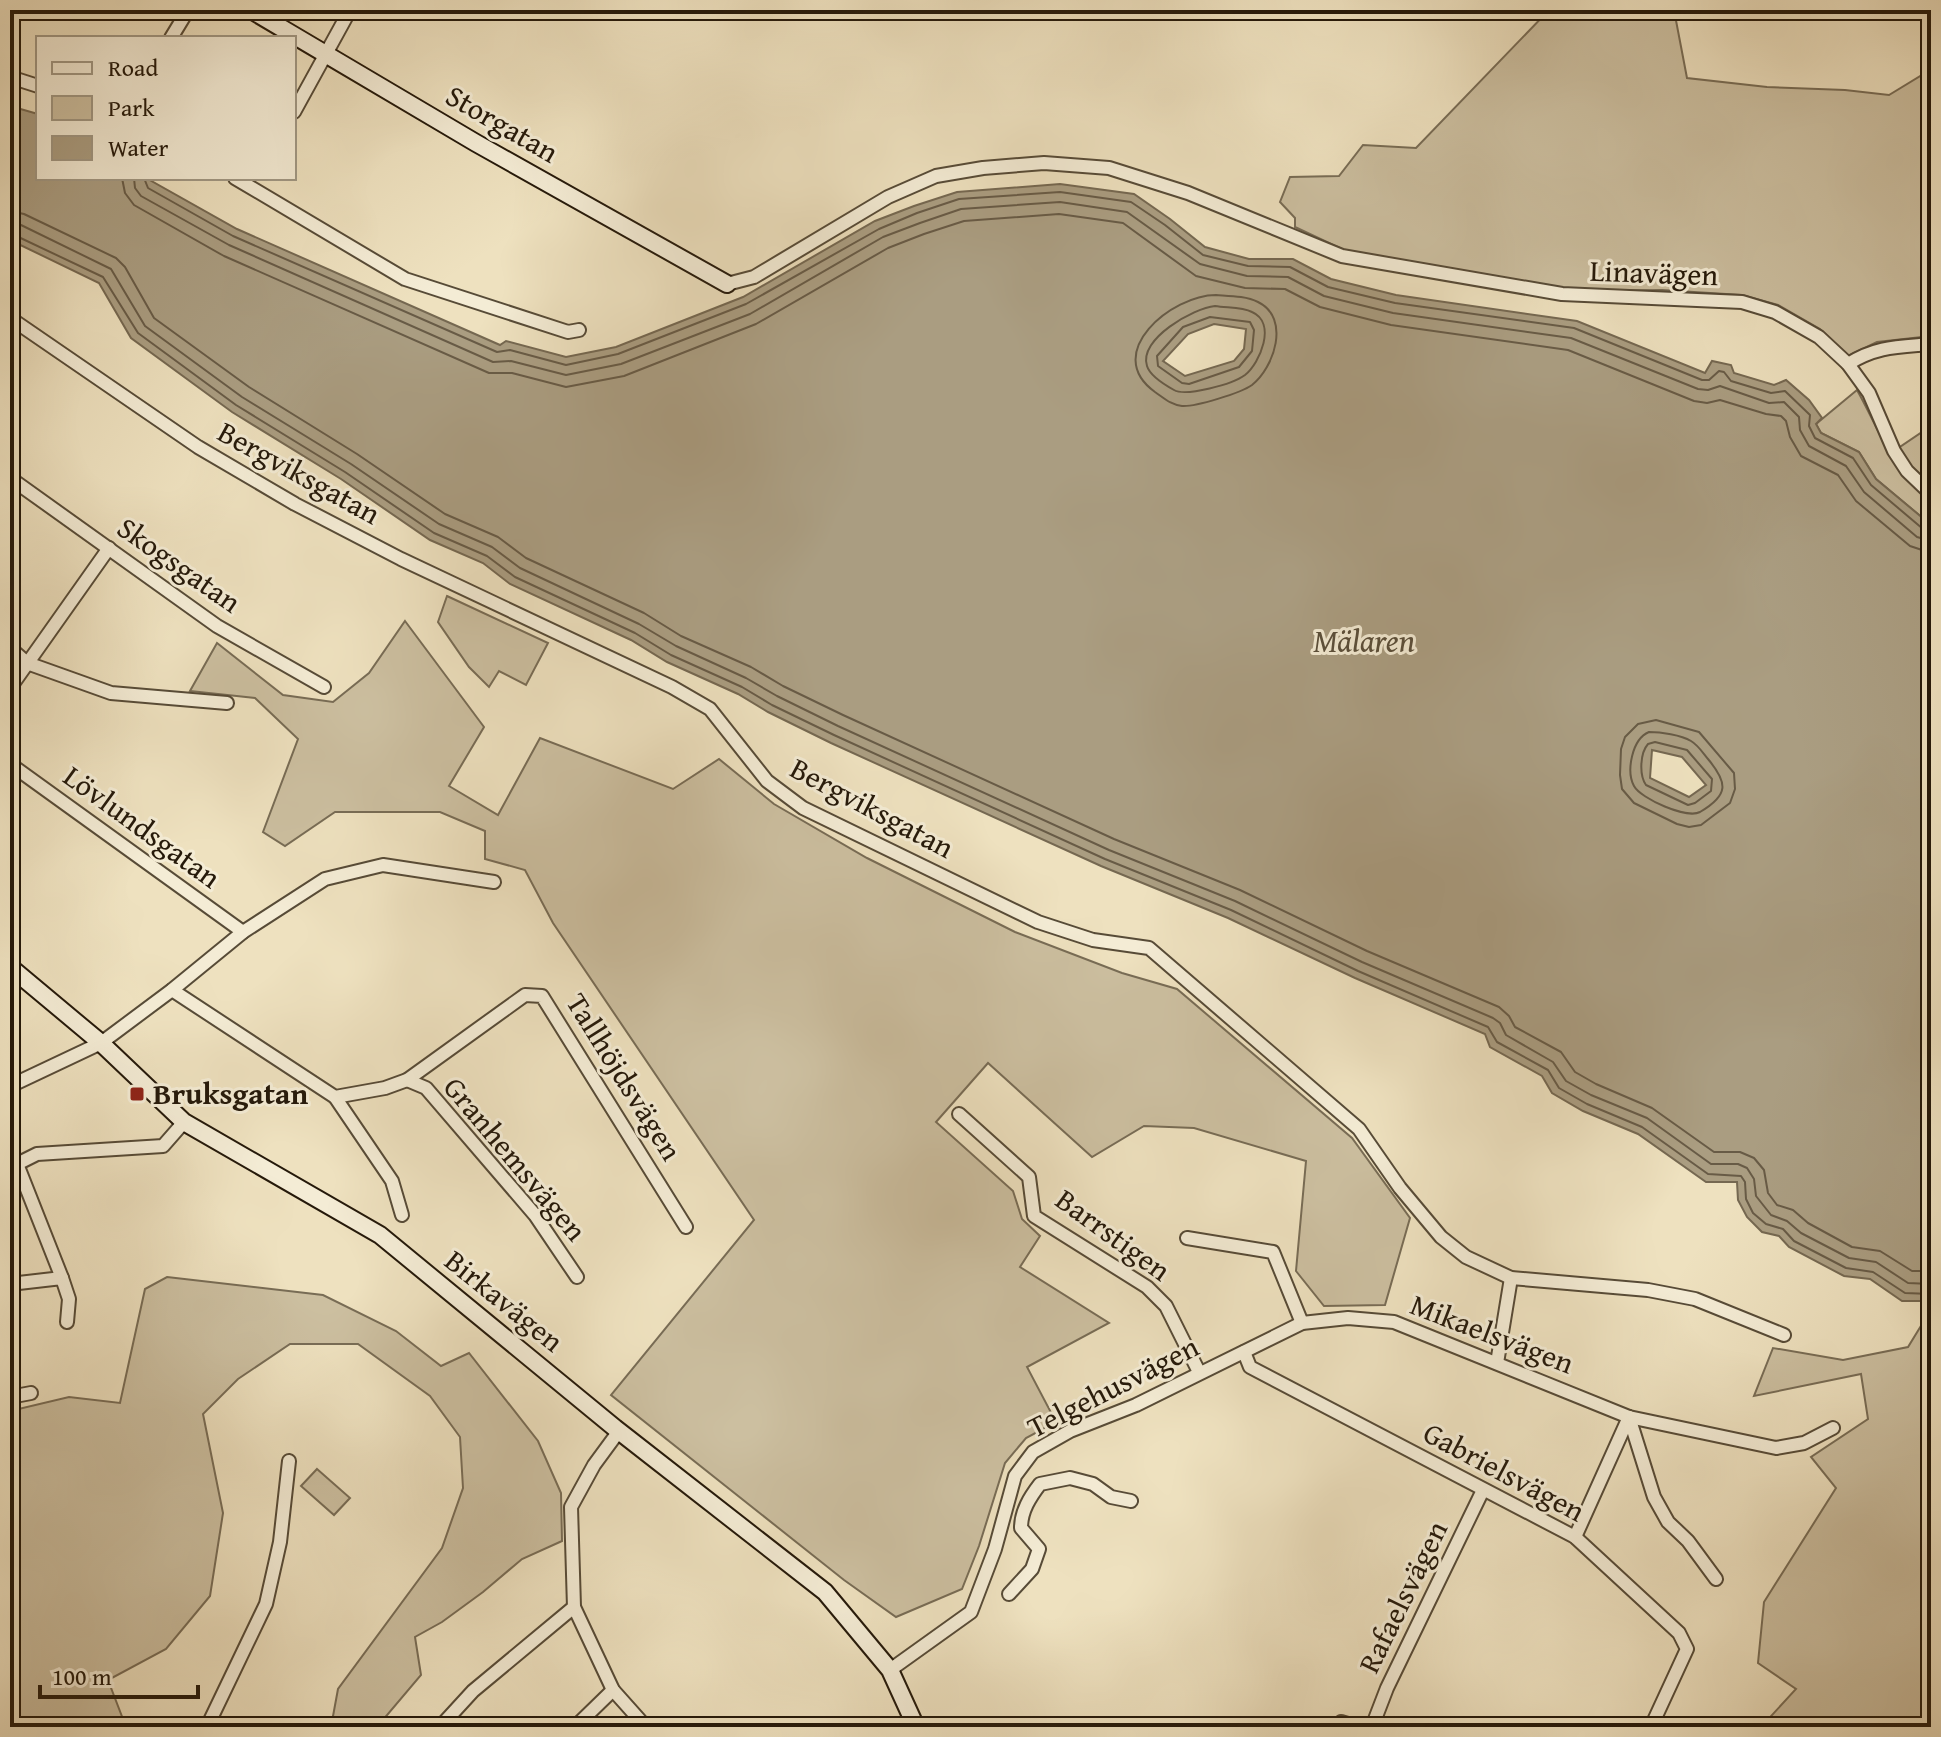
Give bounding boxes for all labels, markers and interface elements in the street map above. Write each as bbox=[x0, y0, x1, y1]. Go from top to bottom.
legend bbox=[36, 36, 296, 180]
text: Road bbox=[108, 50, 158, 85]
street label: Storgatan bbox=[438, 73, 567, 173]
text: Park bbox=[108, 90, 155, 125]
text: Water bbox=[108, 130, 169, 165]
street label: Linavägen bbox=[1589, 248, 1719, 296]
street label: Bergviksgatan bbox=[210, 409, 389, 535]
street label: Skogsgatan bbox=[109, 505, 251, 623]
water label: Mälaren bbox=[1313, 617, 1415, 664]
street label: Bergviksgatan bbox=[783, 746, 962, 869]
street label: Lövlundsgatan bbox=[55, 754, 230, 898]
street label: Tallhöjdsvägen bbox=[556, 984, 694, 1169]
street label: Granhemsvägen bbox=[434, 1066, 598, 1250]
place label: Bruksgatan bbox=[153, 1071, 308, 1115]
marker: Bruksgatan bbox=[128, 1085, 146, 1103]
street label: Barrstigen bbox=[1047, 1177, 1180, 1291]
street label: Birkavägen bbox=[436, 1239, 574, 1362]
street label: Mikaelsvägen bbox=[1404, 1282, 1581, 1384]
street label: Telgehusvägen bbox=[1019, 1324, 1206, 1448]
street label: Gabrielsvägen bbox=[1416, 1410, 1593, 1532]
street label: Rafaelsvägen bbox=[1346, 1513, 1458, 1680]
scale bar bbox=[40, 1649, 198, 1699]
text: 100 m bbox=[52, 1659, 112, 1694]

